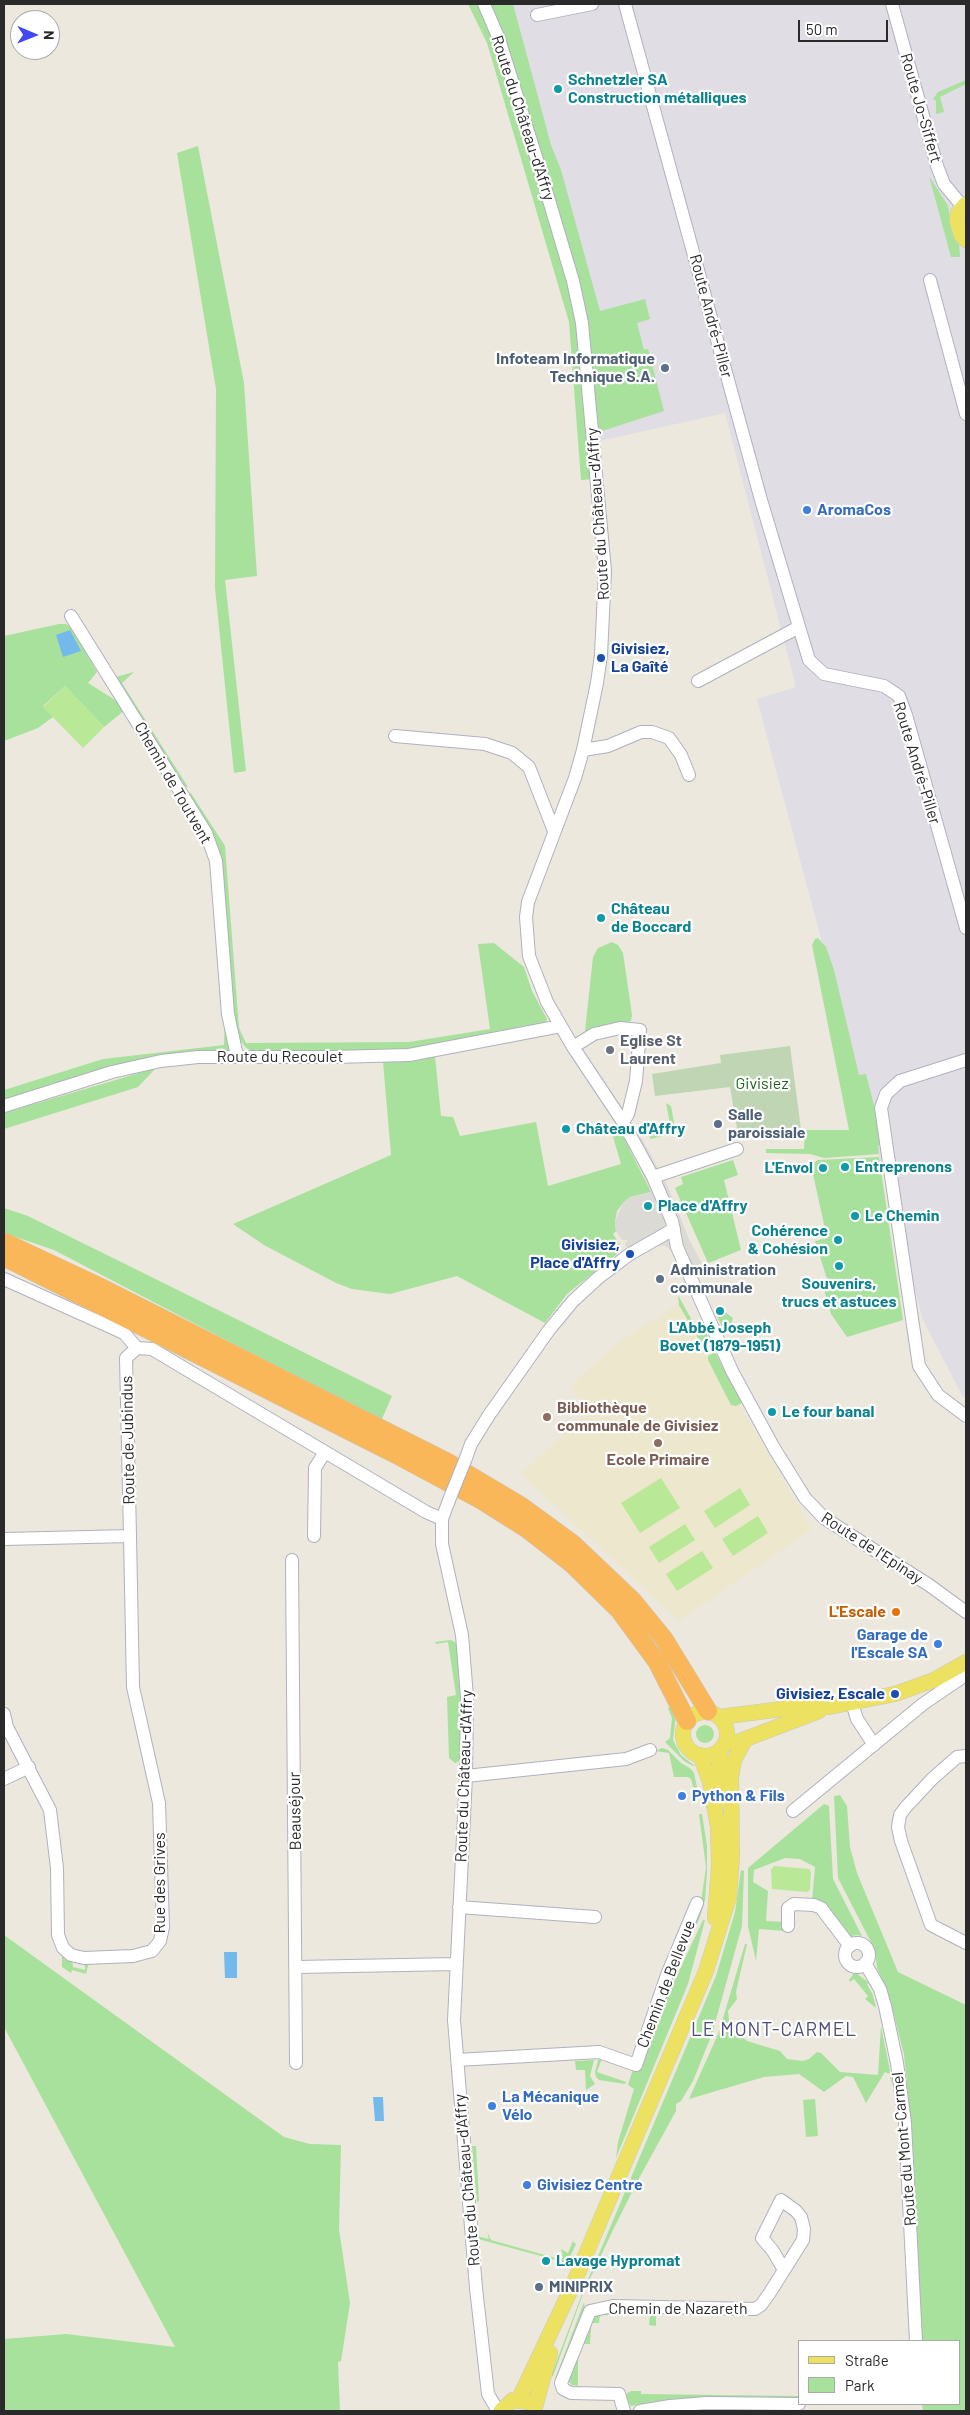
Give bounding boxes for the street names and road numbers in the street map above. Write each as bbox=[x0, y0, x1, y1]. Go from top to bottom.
street label: Route du Château-d'Affry bbox=[487, 33, 559, 203]
street label: Route Jo-Siffert bbox=[896, 51, 946, 165]
street label: Route André-Piller bbox=[685, 252, 737, 380]
street label: Route du Château-d'Affry bbox=[582, 427, 614, 601]
street label: Route André-Piller bbox=[889, 699, 945, 827]
street label: Chemin de Toutvent bbox=[130, 719, 216, 847]
street label: Route du Recoulet bbox=[217, 1047, 343, 1067]
street label: Route de Jubindus bbox=[117, 1375, 139, 1505]
street label: Route de l'Epinay bbox=[818, 1508, 926, 1588]
street label: Route du Château-d'Affry bbox=[451, 1689, 477, 1863]
street label: Beauséjour bbox=[285, 1772, 305, 1850]
street label: Rue des Grives bbox=[150, 1832, 170, 1934]
street label: Chemin de Bellevue bbox=[633, 1917, 699, 2051]
street label: Route du Mont-Carmel bbox=[888, 2071, 920, 2227]
street label: Route du Château-d'Affry bbox=[450, 2093, 484, 2267]
street label: Chemin de Nazareth bbox=[608, 2299, 748, 2319]

